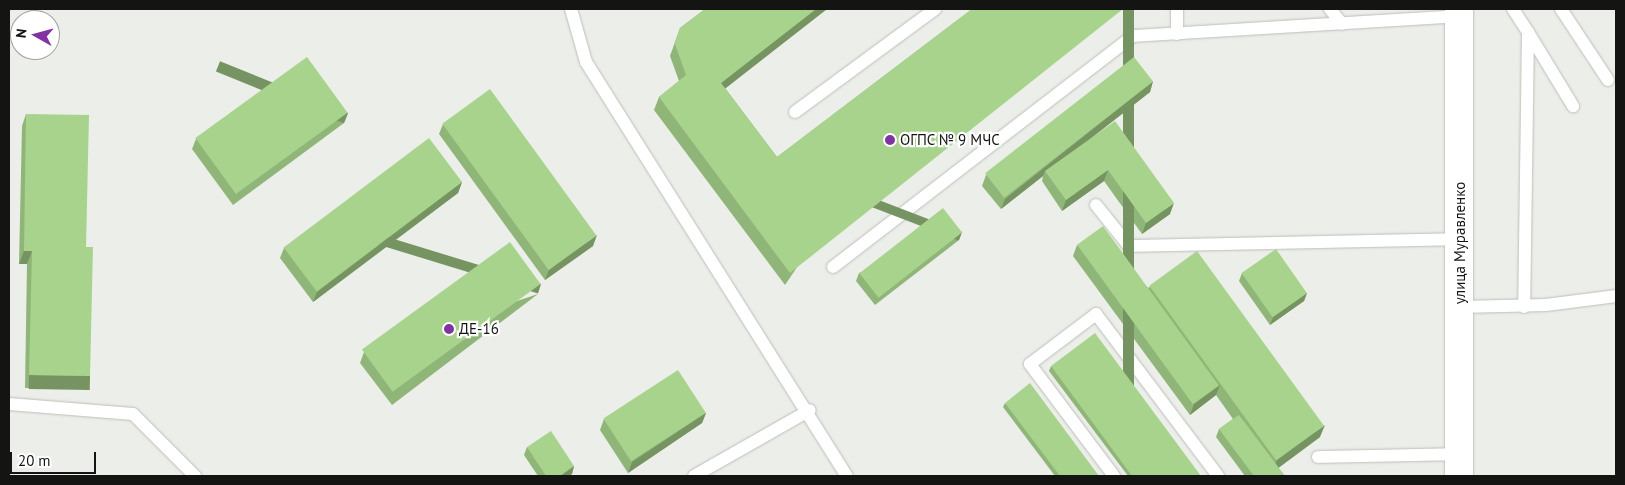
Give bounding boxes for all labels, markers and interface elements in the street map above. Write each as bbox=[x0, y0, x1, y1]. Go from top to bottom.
north arrow bbox=[10, 10, 60, 60]
text: N bbox=[12, 28, 31, 39]
place label: ОГПС № 9 МЧС bbox=[900, 131, 1000, 149]
marker: ОГПС № 9 МЧС bbox=[884, 134, 896, 146]
street label: улица Муравленко bbox=[1451, 182, 1469, 304]
place label: ДЕ-16 bbox=[459, 320, 499, 338]
marker: ДЕ-16 bbox=[443, 323, 455, 335]
scale bar bbox=[12, 442, 99, 474]
text: 20 m bbox=[18, 451, 51, 470]

